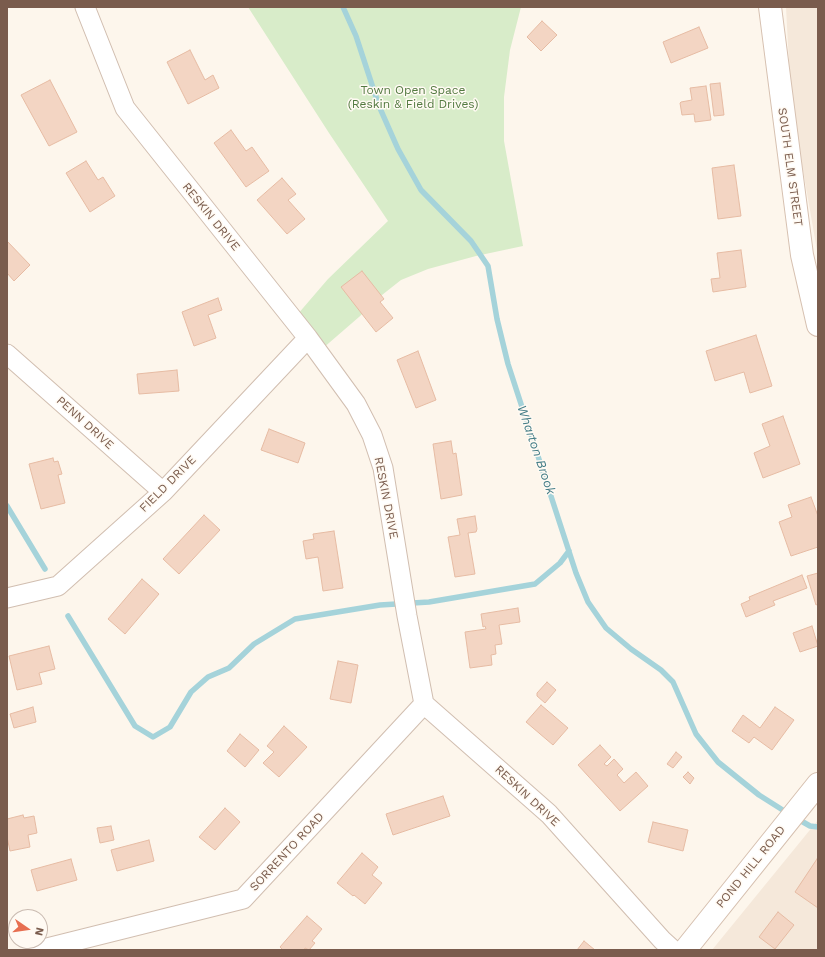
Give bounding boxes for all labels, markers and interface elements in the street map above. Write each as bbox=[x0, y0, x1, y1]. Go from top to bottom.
park label: Town Open Space (Reskin & Field Drives) bbox=[348, 83, 478, 111]
street label: SOUTH ELM STREET bbox=[775, 107, 805, 227]
street label: RESKIN DRIVE bbox=[179, 180, 243, 254]
street label: PENN DRIVE bbox=[53, 393, 117, 453]
water label: Wharton Brook bbox=[513, 403, 559, 497]
street label: FIELD DRIVE bbox=[137, 453, 199, 515]
street label: RESKIN DRIVE bbox=[371, 456, 401, 540]
street label: RESKIN DRIVE bbox=[492, 762, 562, 830]
street label: SORRENTO ROAD bbox=[247, 810, 327, 894]
street label: POND HILL ROAD bbox=[713, 823, 789, 911]
north arrow bbox=[8, 909, 48, 949]
text: N bbox=[32, 926, 46, 937]

